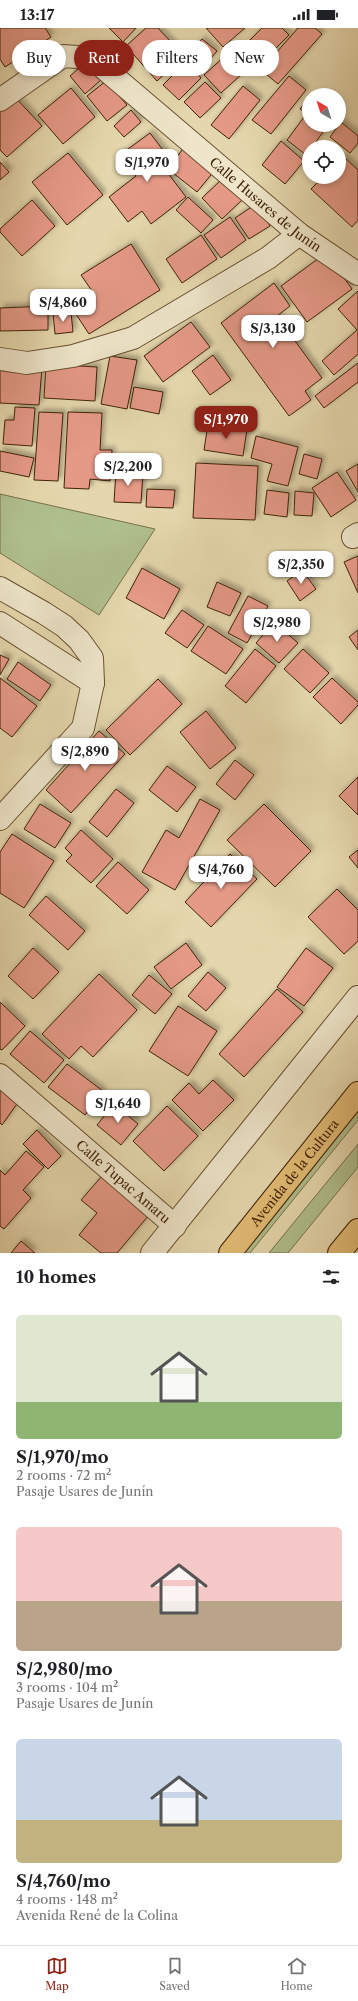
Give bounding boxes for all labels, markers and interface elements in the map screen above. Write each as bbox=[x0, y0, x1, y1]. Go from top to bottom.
text: 13:17 bbox=[20, 5, 54, 24]
chip: Buy bbox=[12, 40, 66, 76]
chip: Rent bbox=[74, 40, 134, 76]
chip: Filters bbox=[142, 40, 212, 76]
chip: New bbox=[220, 40, 279, 76]
north arrow bbox=[302, 88, 346, 132]
map controls bbox=[302, 88, 346, 184]
button: locate bbox=[302, 140, 346, 184]
pin: S/1,970 bbox=[110, 149, 184, 183]
text: S/1,970 bbox=[125, 154, 169, 170]
street label: Calle Husares de Junín bbox=[206, 154, 325, 255]
pin: S/4,860 bbox=[26, 289, 100, 323]
text: S/4,860 bbox=[39, 294, 87, 310]
pin: S/3,130 bbox=[236, 315, 310, 349]
text: S/3,130 bbox=[250, 320, 296, 336]
pin: S/1,970 bbox=[189, 406, 263, 440]
text: S/1,970 bbox=[204, 411, 248, 427]
pin: S/2,200 bbox=[91, 453, 165, 487]
text: S/2,200 bbox=[104, 458, 152, 474]
pin: S/2,350 bbox=[264, 551, 338, 585]
text: S/2,350 bbox=[277, 556, 325, 572]
pin: S/2,980 bbox=[240, 609, 314, 643]
text: S/2,980 bbox=[253, 614, 301, 630]
pin: S/2,890 bbox=[48, 738, 122, 772]
text: S/2,890 bbox=[61, 743, 109, 759]
pin: S/4,760 bbox=[184, 856, 258, 890]
text: S/4,760 bbox=[198, 861, 244, 877]
pin: S/1,640 bbox=[81, 1090, 155, 1124]
text: S/1,640 bbox=[95, 1095, 141, 1111]
street label: Avenida de la Cultura bbox=[246, 1116, 342, 1230]
street label: Calle Tupac Amaru bbox=[73, 1137, 174, 1226]
icon: filters bbox=[320, 1266, 342, 1288]
text: 10 homes bbox=[16, 1267, 96, 1287]
icon: home bbox=[143, 1341, 215, 1413]
text: S/1,970/mo bbox=[16, 1447, 109, 1467]
text: 2 rooms · 72 m² bbox=[16, 1467, 111, 1483]
text: Pasaje Usares de Junín bbox=[16, 1483, 153, 1499]
icon: home bbox=[143, 1553, 215, 1625]
text: S/2,980/mo bbox=[16, 1659, 113, 1679]
text: 3 rooms · 104 m² bbox=[16, 1679, 118, 1695]
text: Pasaje Usares de Junín bbox=[16, 1695, 153, 1711]
icon: home bbox=[143, 1765, 215, 1837]
text: S/4,760/mo bbox=[16, 1871, 111, 1891]
text: 4 rooms · 148 m² bbox=[16, 1891, 118, 1907]
text: Avenida René de la Colina bbox=[16, 1907, 178, 1923]
tab: Map bbox=[45, 1955, 69, 1993]
tab: Saved bbox=[159, 1955, 190, 1993]
tab: Home bbox=[280, 1955, 313, 1993]

